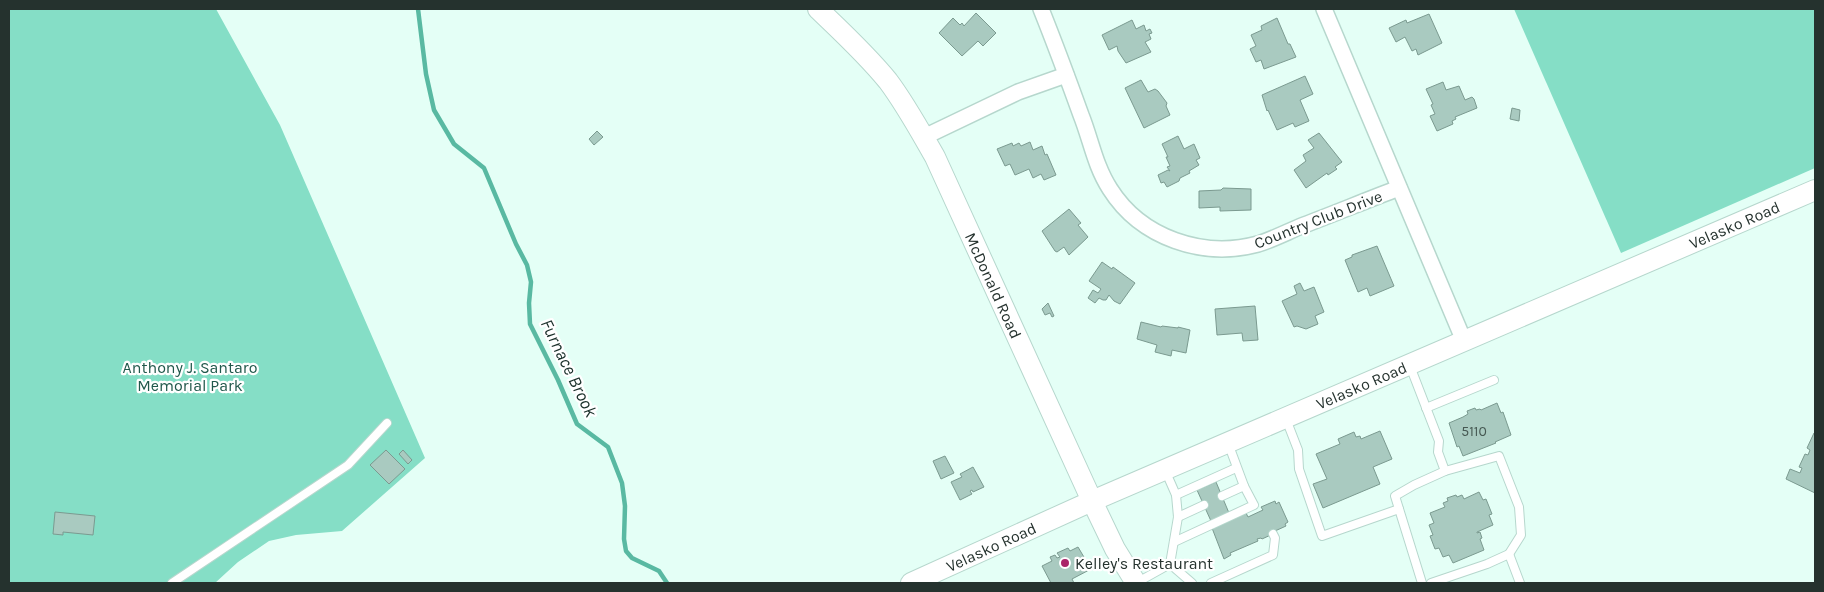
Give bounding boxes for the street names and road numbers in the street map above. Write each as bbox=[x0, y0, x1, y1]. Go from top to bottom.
street label: Country Club Drive bbox=[1251, 186, 1385, 253]
street label: Velasko Road bbox=[1686, 197, 1783, 253]
street label: McDonald Road bbox=[961, 230, 1025, 341]
street label: Velasko Road bbox=[1313, 358, 1410, 413]
street label: Velasko Road bbox=[943, 518, 1039, 576]

